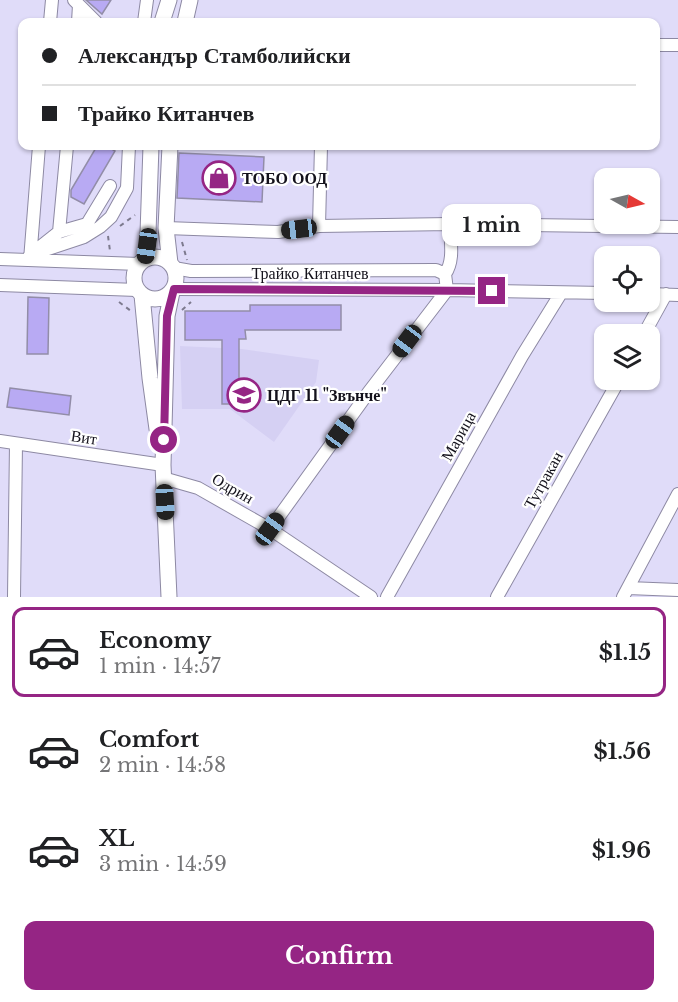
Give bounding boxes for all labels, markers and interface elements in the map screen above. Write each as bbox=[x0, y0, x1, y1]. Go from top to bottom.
text: Александър Стамболийски bbox=[78, 42, 351, 69]
text: Трайко Китанчев bbox=[78, 100, 254, 127]
shop icon: ТОБО ООД bbox=[201, 160, 237, 196]
place label: ТОБО ООД bbox=[242, 168, 327, 188]
north arrow bbox=[594, 168, 660, 234]
map controls bbox=[594, 168, 660, 390]
callout: 1 min bbox=[442, 204, 542, 246]
text: 1 min bbox=[463, 213, 520, 237]
car bbox=[280, 218, 318, 240]
car bbox=[136, 227, 158, 265]
button: locate bbox=[594, 246, 660, 312]
street label: Трайко Китанчев bbox=[251, 263, 369, 283]
route end bbox=[478, 277, 505, 304]
car bbox=[389, 321, 425, 361]
button: layers bbox=[594, 324, 660, 390]
school or university icon: ЦДГ 11 "Звънче" bbox=[226, 377, 262, 413]
place label: ЦДГ 11 "Звънче" bbox=[267, 385, 387, 405]
street label: Марица bbox=[436, 408, 480, 464]
car bbox=[322, 412, 358, 452]
street label: Вит bbox=[70, 425, 98, 449]
route start bbox=[150, 426, 177, 453]
street label: Тутракан bbox=[519, 447, 567, 512]
street label: Одрин bbox=[209, 468, 258, 508]
car bbox=[155, 484, 175, 520]
car bbox=[252, 509, 288, 549]
icon: car bbox=[27, 625, 81, 679]
text: Economy bbox=[99, 627, 211, 654]
text: $1.15 bbox=[599, 639, 651, 666]
text: 1 min · 14:57 bbox=[99, 654, 221, 678]
icon: car bbox=[27, 724, 81, 778]
text: Comfort bbox=[99, 726, 199, 753]
text: $1.56 bbox=[594, 738, 651, 765]
text: 2 min · 14:58 bbox=[99, 753, 226, 777]
icon: car bbox=[27, 823, 81, 877]
text: XL bbox=[99, 825, 134, 852]
text: $1.96 bbox=[592, 837, 651, 864]
text: 3 min · 14:59 bbox=[99, 852, 227, 876]
button: Confirm bbox=[24, 921, 654, 990]

